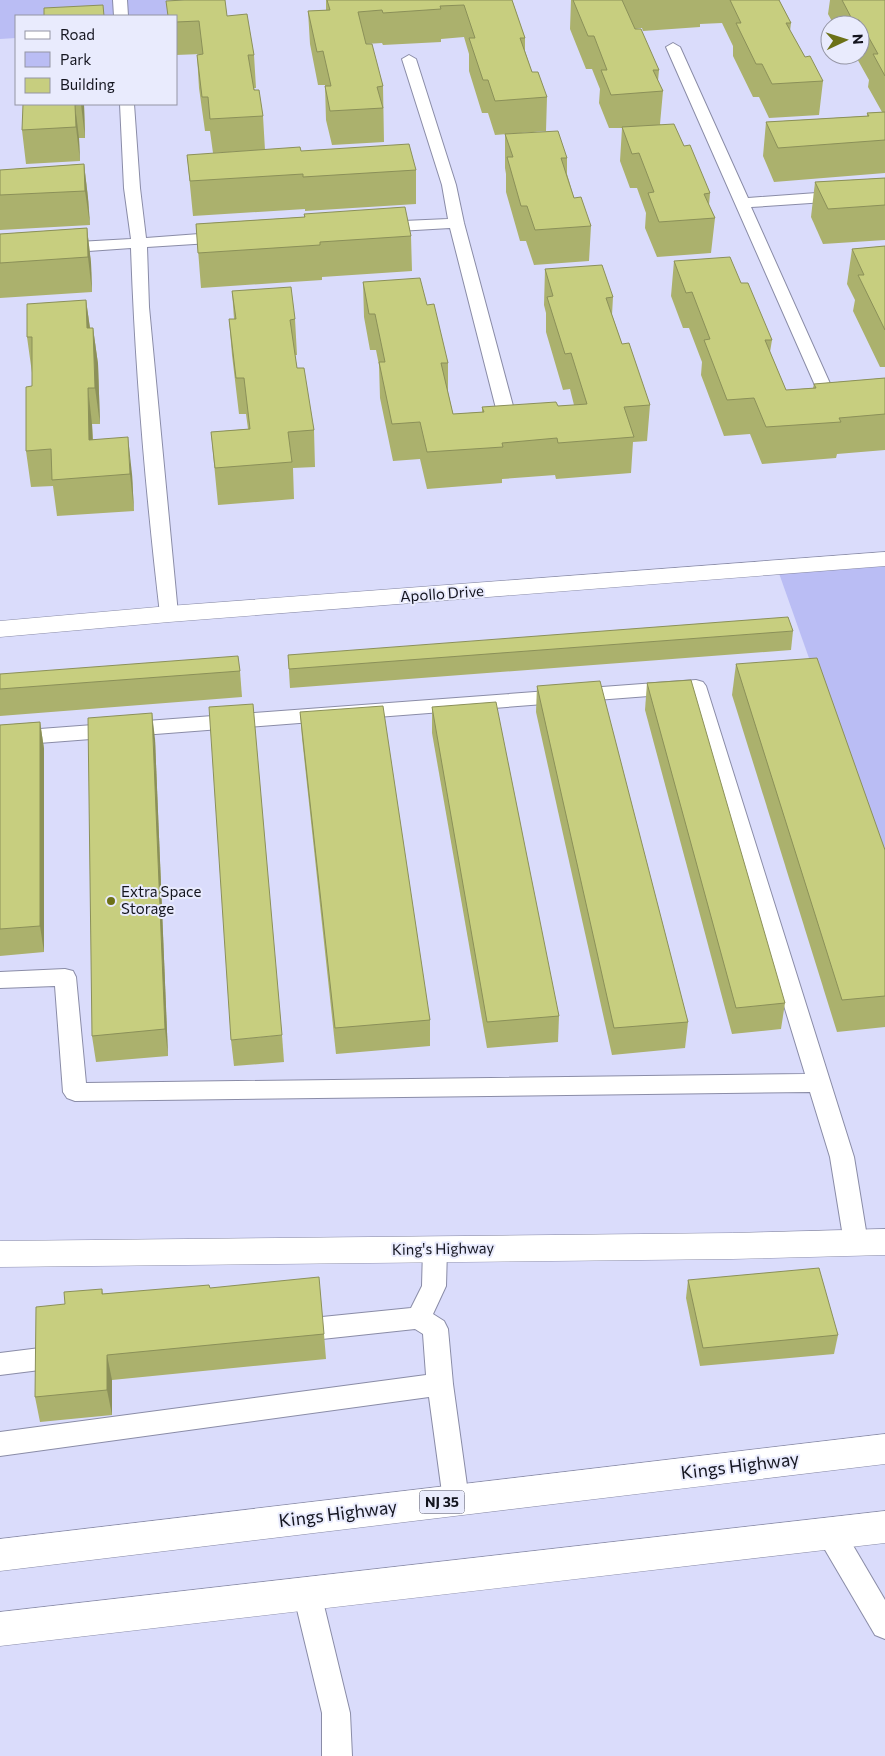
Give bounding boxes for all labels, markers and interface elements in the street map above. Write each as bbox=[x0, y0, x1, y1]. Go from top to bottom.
legend bbox=[15, 15, 178, 105]
north arrow bbox=[820, 15, 870, 65]
text: Road bbox=[60, 25, 95, 43]
text: N bbox=[850, 33, 867, 45]
text: Park bbox=[60, 50, 91, 68]
text: Building bbox=[60, 75, 115, 93]
street label: Apollo Drive bbox=[399, 581, 484, 605]
place label: Extra Space Storage bbox=[121, 882, 202, 917]
marker: Extra Space Storage bbox=[105, 895, 117, 907]
street label: King's Highway bbox=[392, 1238, 495, 1258]
street label: Kings Highway bbox=[679, 1447, 800, 1483]
road number: NJ 35 bbox=[420, 1490, 464, 1514]
street label: Kings Highway bbox=[277, 1495, 398, 1531]

